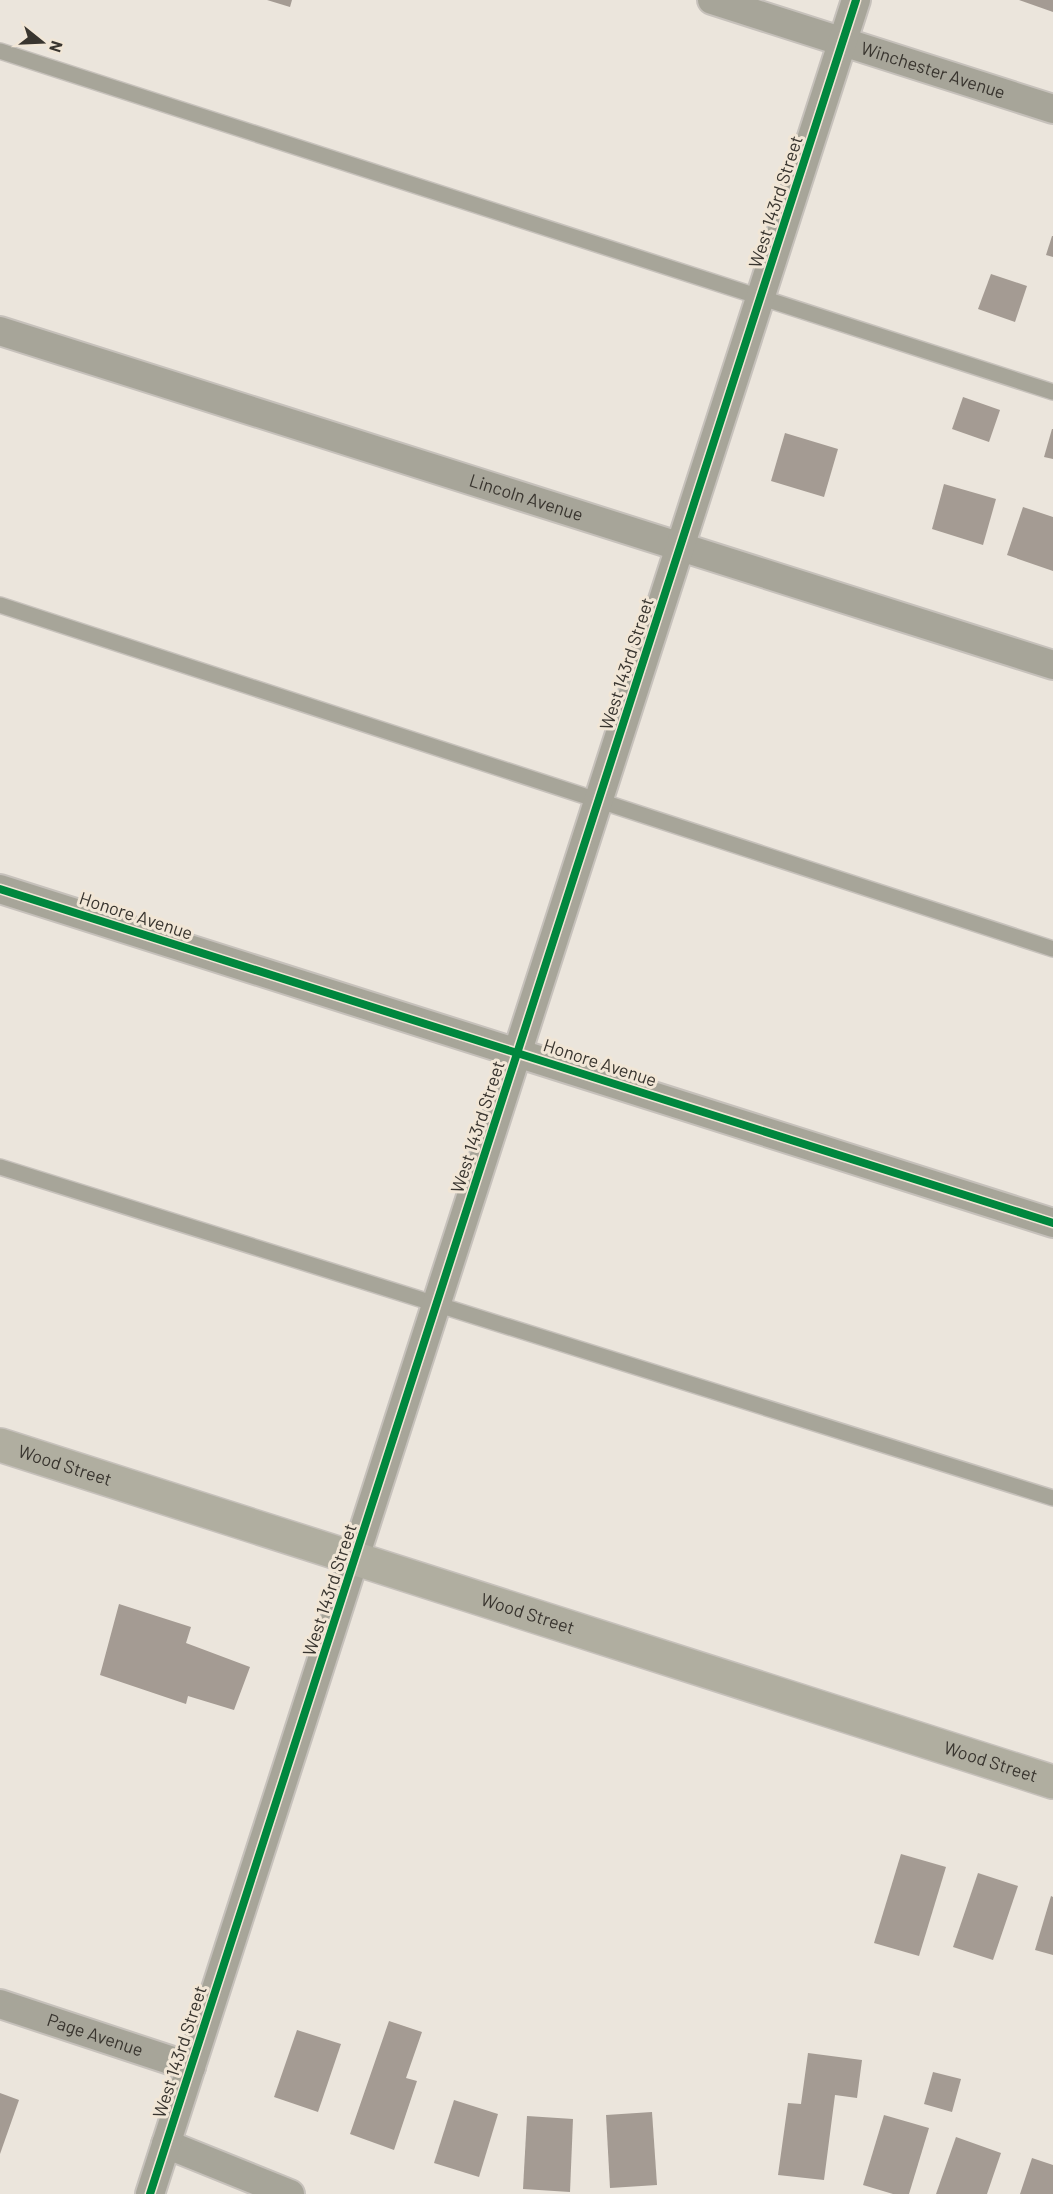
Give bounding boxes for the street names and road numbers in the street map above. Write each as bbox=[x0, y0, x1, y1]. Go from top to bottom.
street label: Winchester Avenue bbox=[858, 36, 1008, 103]
street label: West 143rd Street bbox=[743, 133, 807, 271]
street label: Lincoln Avenue bbox=[467, 469, 586, 525]
street label: West 143rd Street bbox=[594, 595, 658, 733]
street label: Honore Avenue bbox=[77, 886, 196, 944]
street label: Honore Avenue bbox=[541, 1033, 660, 1091]
street label: West 143rd Street bbox=[445, 1058, 509, 1196]
street label: Wood Street bbox=[15, 1439, 115, 1490]
street label: West 143rd Street bbox=[297, 1521, 361, 1659]
street label: Wood Street bbox=[478, 1588, 578, 1638]
street label: Wood Street bbox=[941, 1736, 1040, 1786]
street label: West 143rd Street bbox=[147, 1983, 211, 2121]
street label: Page Avenue bbox=[44, 2008, 146, 2060]

